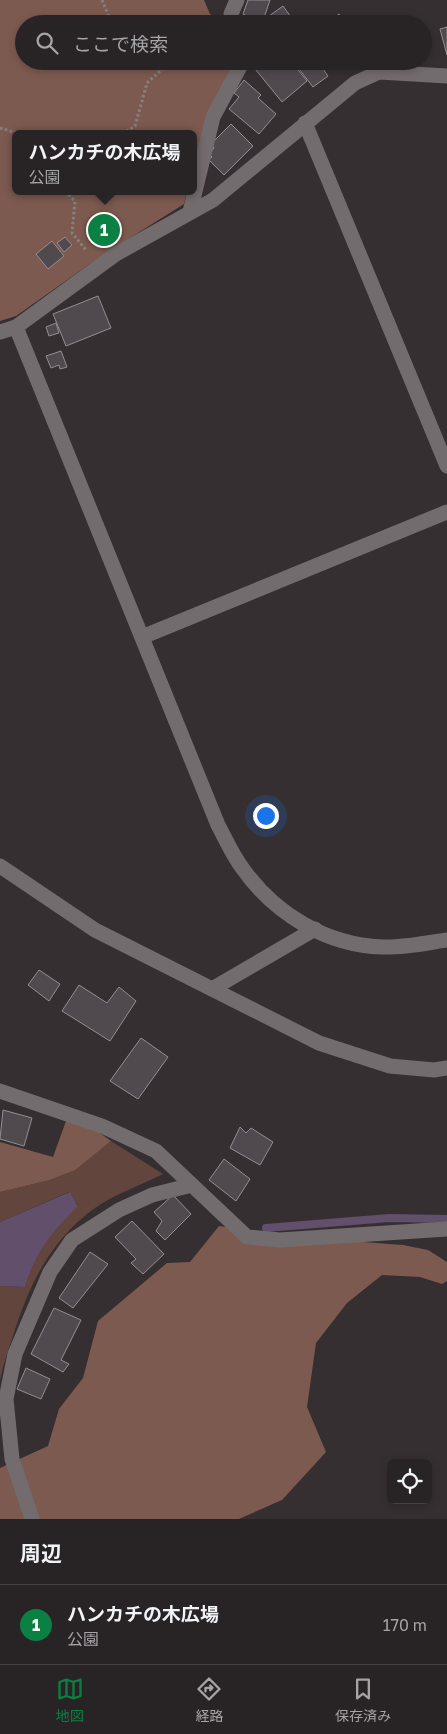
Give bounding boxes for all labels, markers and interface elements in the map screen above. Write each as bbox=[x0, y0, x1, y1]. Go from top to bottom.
search box bbox=[15, 15, 432, 70]
icon: search bbox=[33, 29, 61, 57]
text: ここで検索 bbox=[73, 32, 168, 55]
popup bbox=[12, 130, 197, 195]
text: ハンカチの木広場 bbox=[28, 140, 181, 163]
text: 公園 bbox=[28, 167, 61, 187]
pin: 1 bbox=[88, 211, 120, 249]
your location bbox=[253, 803, 279, 829]
map controls bbox=[387, 1459, 432, 1504]
button: locate bbox=[387, 1459, 432, 1504]
text: 周辺 bbox=[20, 1540, 62, 1566]
text: ハンカチの木広場 bbox=[67, 1602, 219, 1625]
text: 1 bbox=[32, 1615, 40, 1635]
text: 170 m bbox=[383, 1615, 427, 1635]
text: 公園 bbox=[67, 1629, 99, 1649]
tab: 地図 bbox=[56, 1675, 84, 1725]
tab: 経路 bbox=[195, 1675, 223, 1725]
tab: 保存済み bbox=[335, 1675, 391, 1725]

